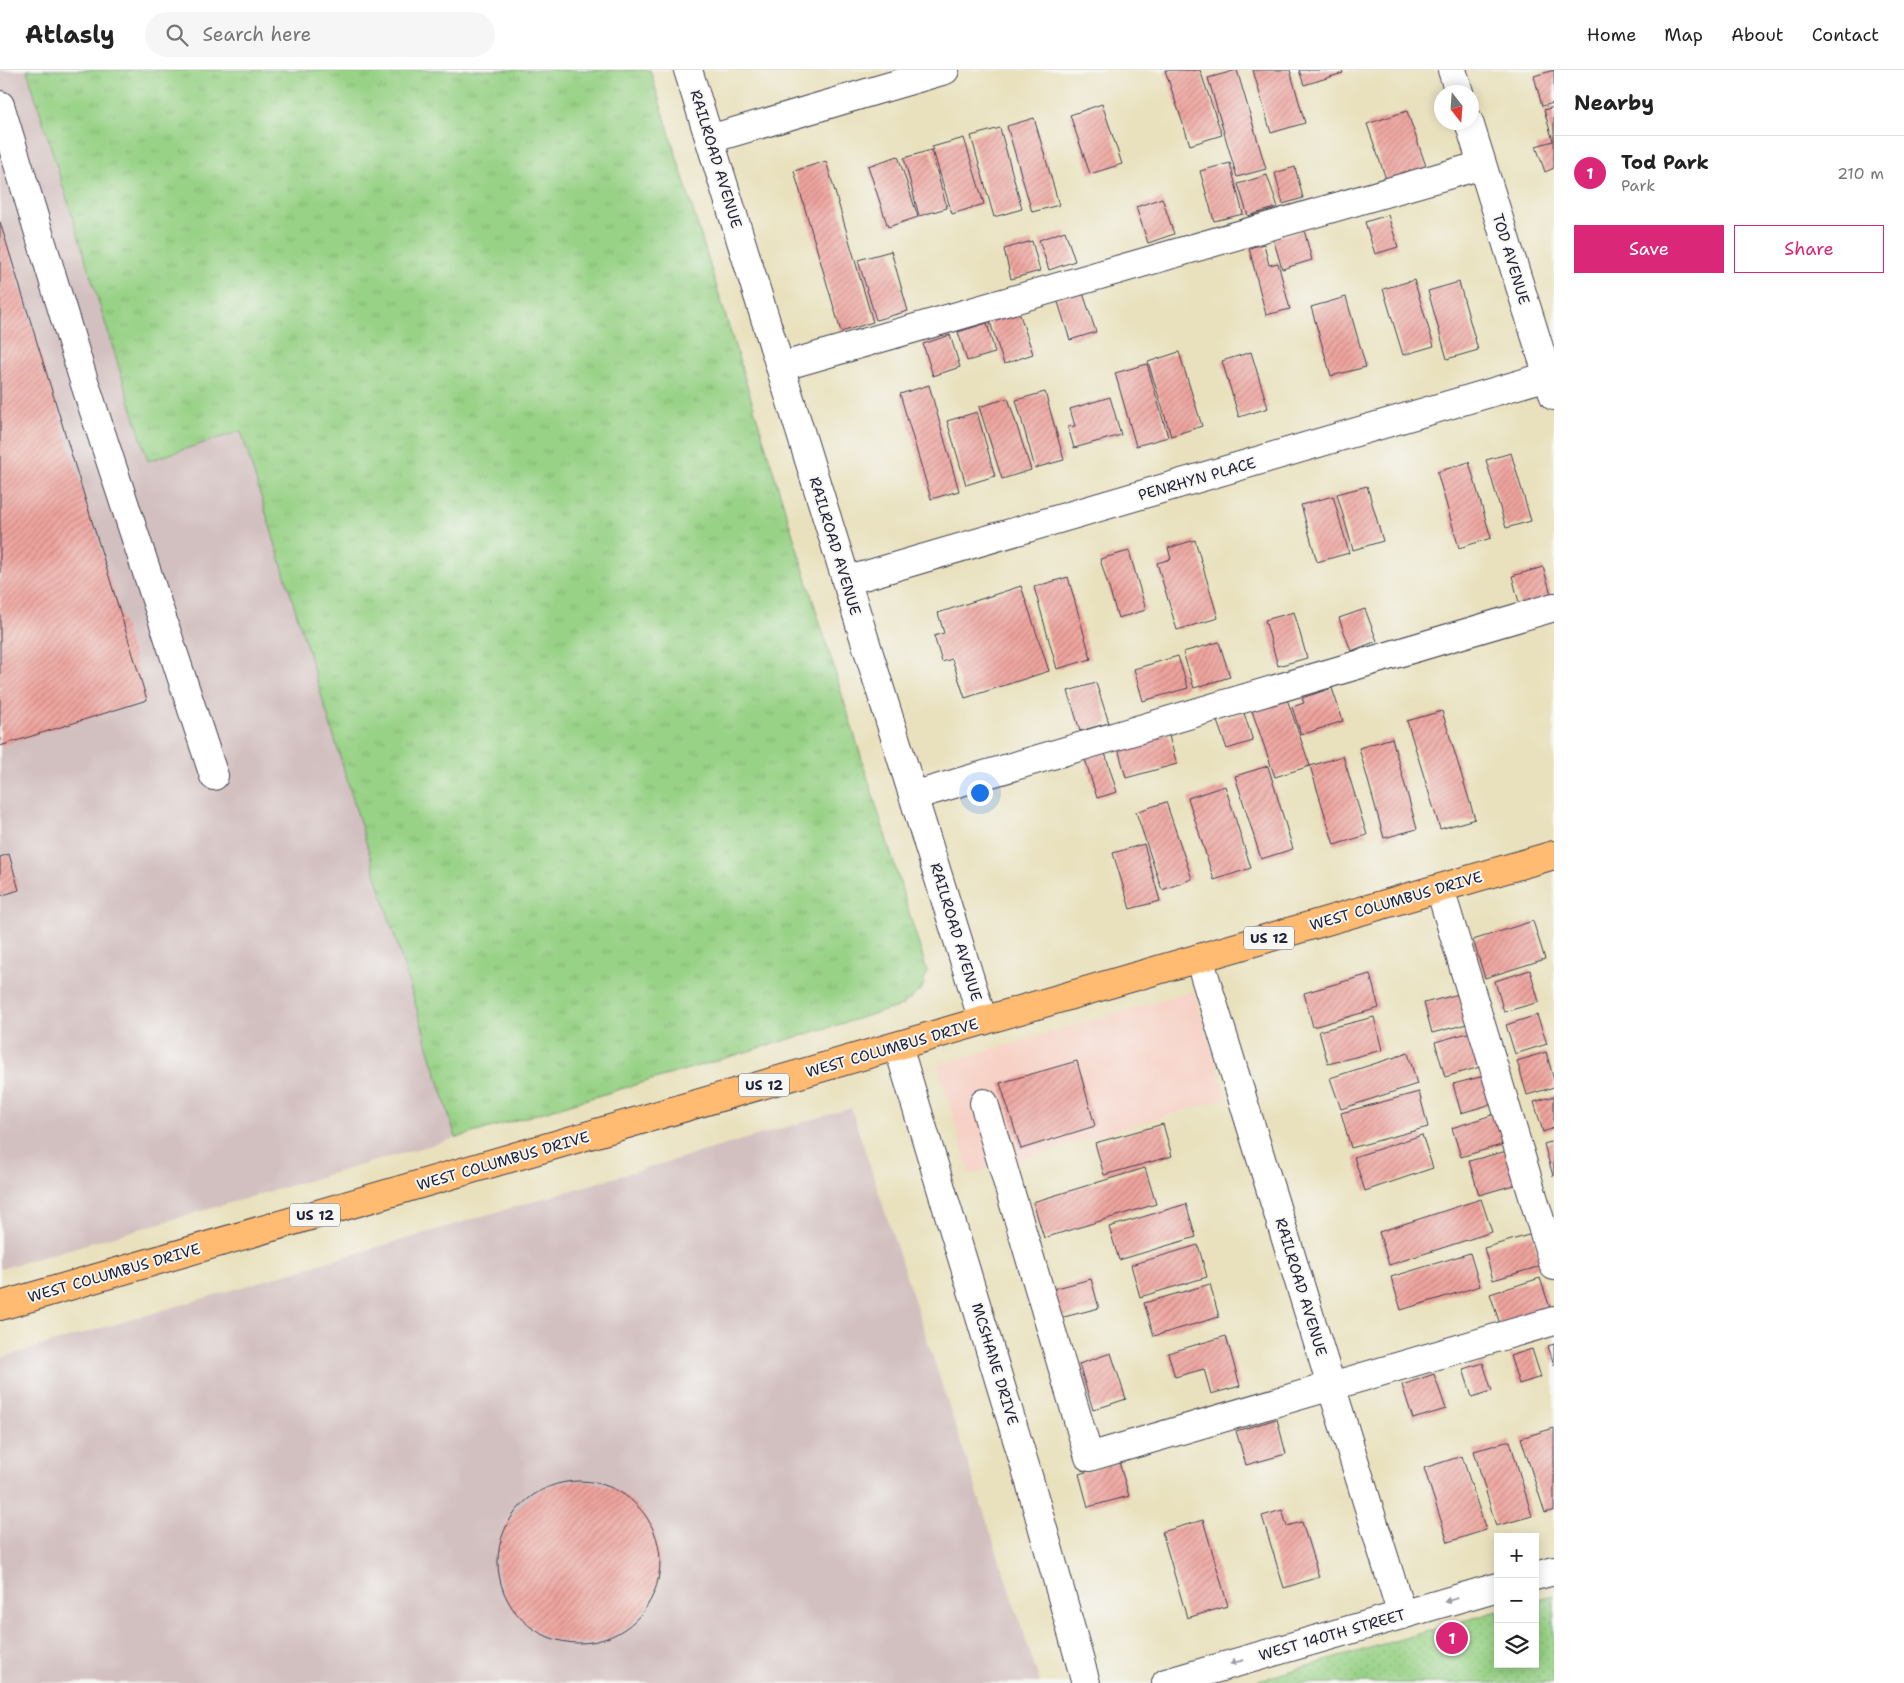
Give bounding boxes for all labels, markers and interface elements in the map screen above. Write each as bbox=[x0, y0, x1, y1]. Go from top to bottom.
search box bbox=[145, 12, 495, 57]
text: Atlasly bbox=[25, 19, 115, 51]
icon: search bbox=[163, 21, 191, 49]
text: Search here bbox=[203, 22, 311, 47]
text: Home bbox=[1587, 23, 1636, 47]
text: Map bbox=[1664, 23, 1703, 47]
text: About bbox=[1731, 23, 1784, 47]
text: Contact bbox=[1812, 23, 1879, 47]
north arrow bbox=[1434, 85, 1479, 130]
street label: RAILROAD AVENUE bbox=[685, 87, 747, 231]
text: Nearby bbox=[1574, 89, 1654, 117]
text: Tod Park bbox=[1621, 150, 1709, 175]
text: 1 bbox=[1586, 163, 1594, 184]
text: 210 m bbox=[1837, 163, 1884, 184]
text: Park bbox=[1621, 175, 1655, 196]
street label: TOD AVENUE bbox=[1488, 211, 1534, 307]
button: Save bbox=[1574, 225, 1724, 273]
button: Share bbox=[1734, 225, 1884, 273]
street label: PENRHYN PLACE bbox=[1136, 453, 1258, 505]
street label: RAILROAD AVENUE bbox=[804, 474, 866, 618]
your location bbox=[967, 780, 993, 806]
street label: RAILROAD AVENUE bbox=[925, 860, 987, 1004]
street label: WEST COLUMBUS DRIVE bbox=[1307, 867, 1485, 935]
road number: US 12 bbox=[1244, 926, 1294, 950]
street label: WEST COLUMBUS DRIVE bbox=[803, 1014, 981, 1082]
road number: US 12 bbox=[739, 1074, 789, 1096]
street label: WEST COLUMBUS DRIVE bbox=[414, 1127, 592, 1195]
road number: US 12 bbox=[290, 1204, 340, 1226]
street label: RAILROAD AVENUE bbox=[1270, 1215, 1332, 1359]
street label: WEST COLUMBUS DRIVE bbox=[25, 1239, 203, 1307]
street label: MCSHANE DRIVE bbox=[967, 1300, 1023, 1428]
map controls bbox=[1494, 1533, 1539, 1668]
button: + bbox=[1494, 1533, 1539, 1578]
button: − bbox=[1494, 1578, 1539, 1623]
one-way arrow bbox=[1443, 1597, 1458, 1605]
street label: WEST 140TH STREET bbox=[1256, 1604, 1408, 1666]
pin: 1 bbox=[1436, 1619, 1468, 1657]
button: layers bbox=[1494, 1623, 1539, 1668]
one-way arrow bbox=[1230, 1659, 1245, 1667]

